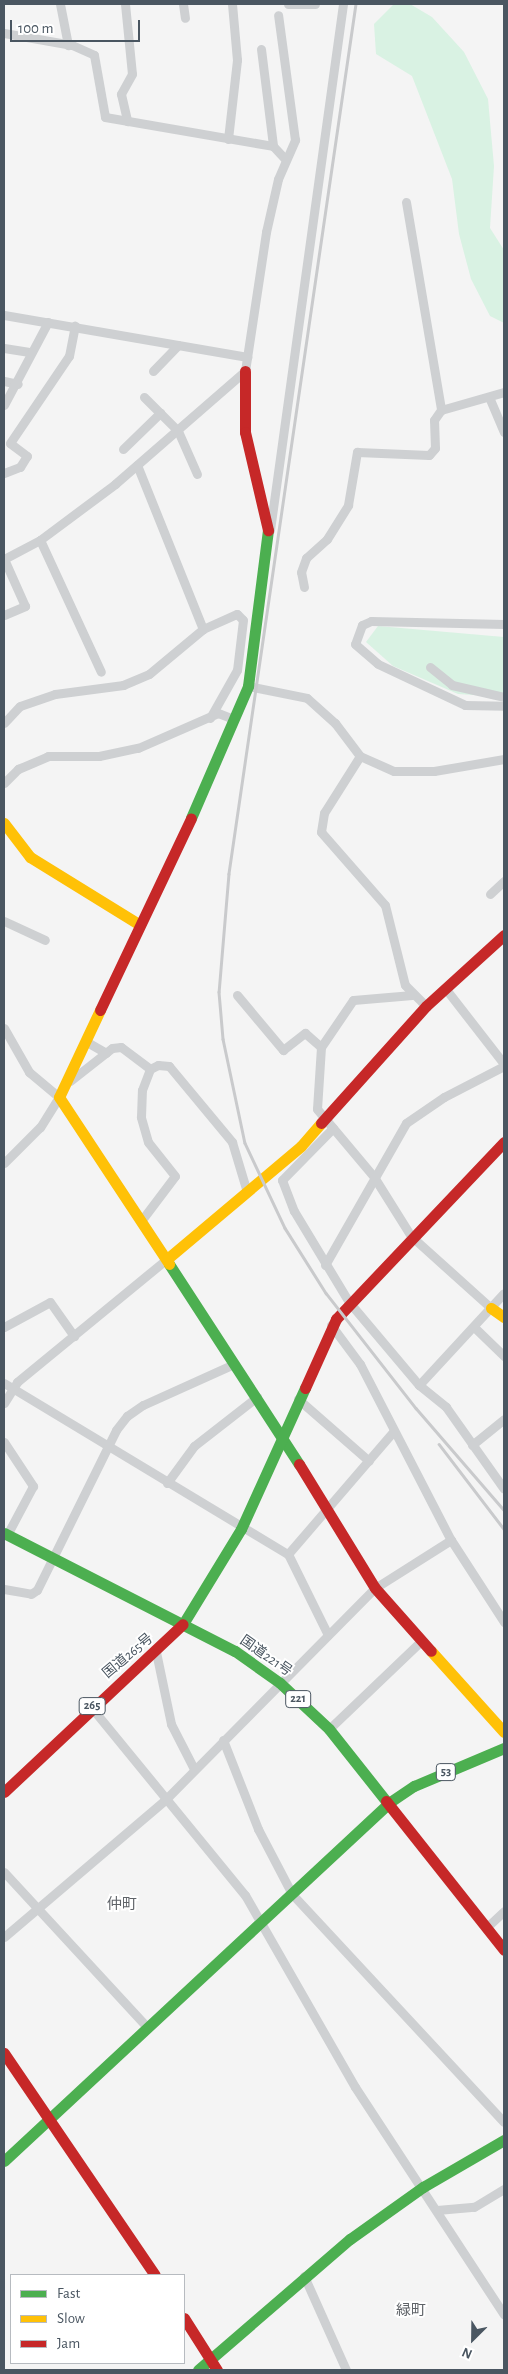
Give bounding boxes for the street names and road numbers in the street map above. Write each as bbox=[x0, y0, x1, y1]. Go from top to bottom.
street label: 国道265号 bbox=[99, 1630, 157, 1682]
street label: 国道221号 bbox=[237, 1632, 295, 1680]
road number: 221 bbox=[284, 1690, 312, 1708]
road number: 265 bbox=[78, 1696, 106, 1715]
road number: 53 bbox=[435, 1762, 457, 1781]

